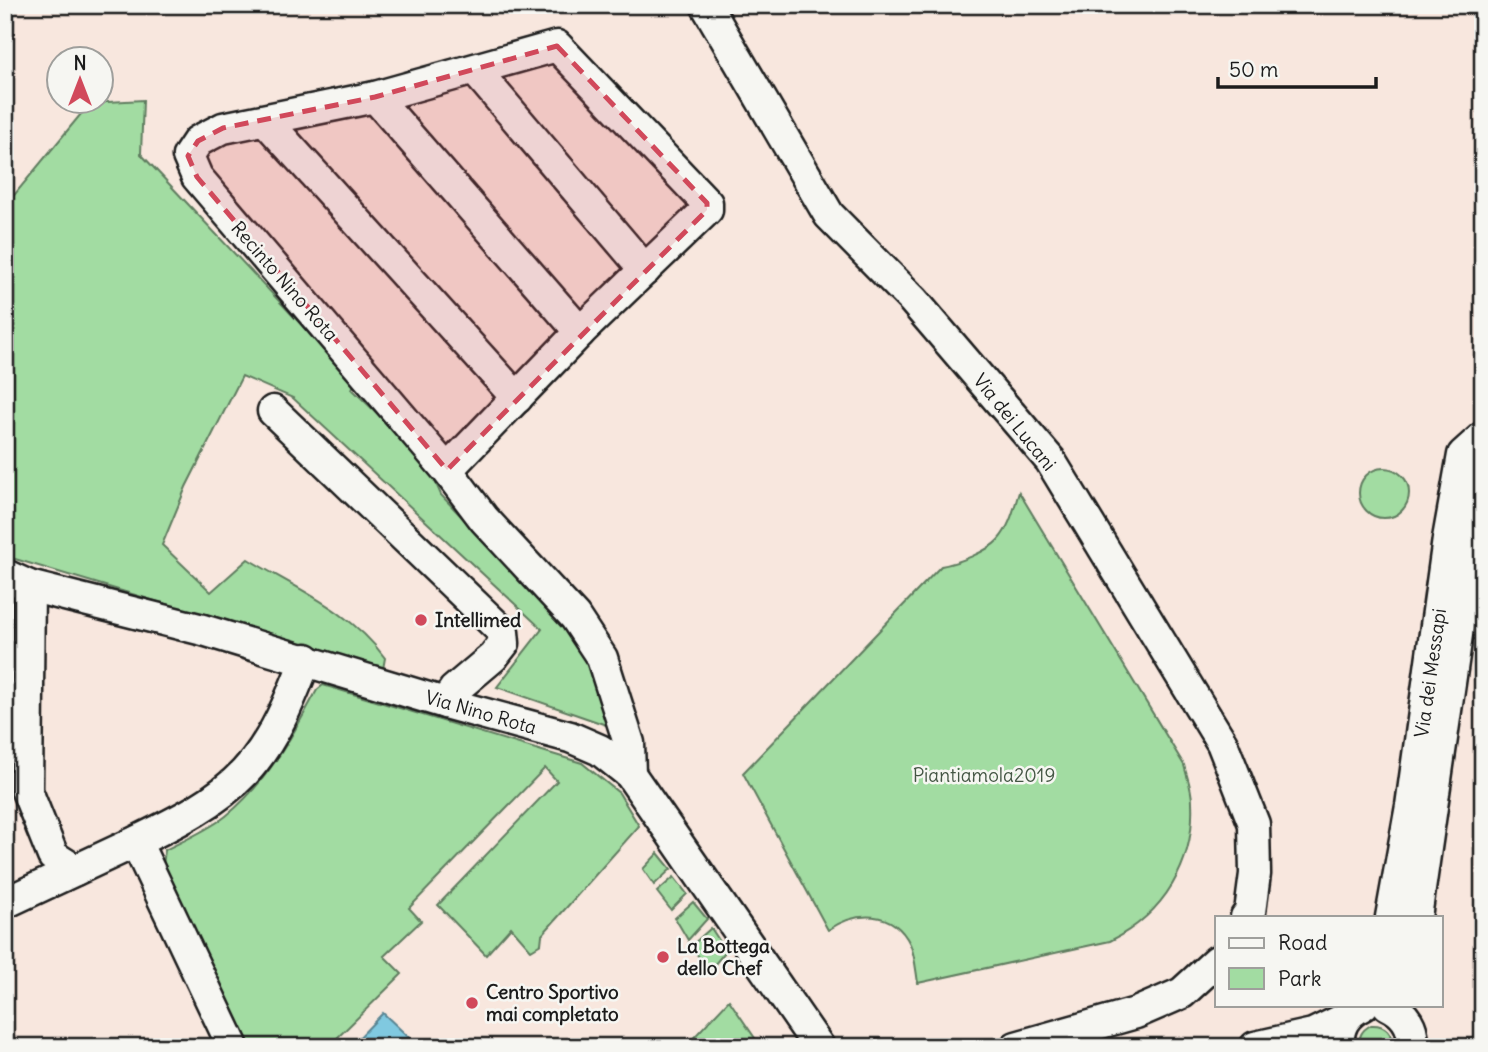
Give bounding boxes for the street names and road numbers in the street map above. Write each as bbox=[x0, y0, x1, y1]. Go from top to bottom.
street label: Recinto Nino Rota bbox=[226, 216, 344, 346]
street label: Via dei Lucani bbox=[968, 368, 1062, 476]
street label: Via dei Messapi bbox=[1409, 607, 1451, 739]
street label: Via Nino Rota bbox=[423, 685, 540, 739]

